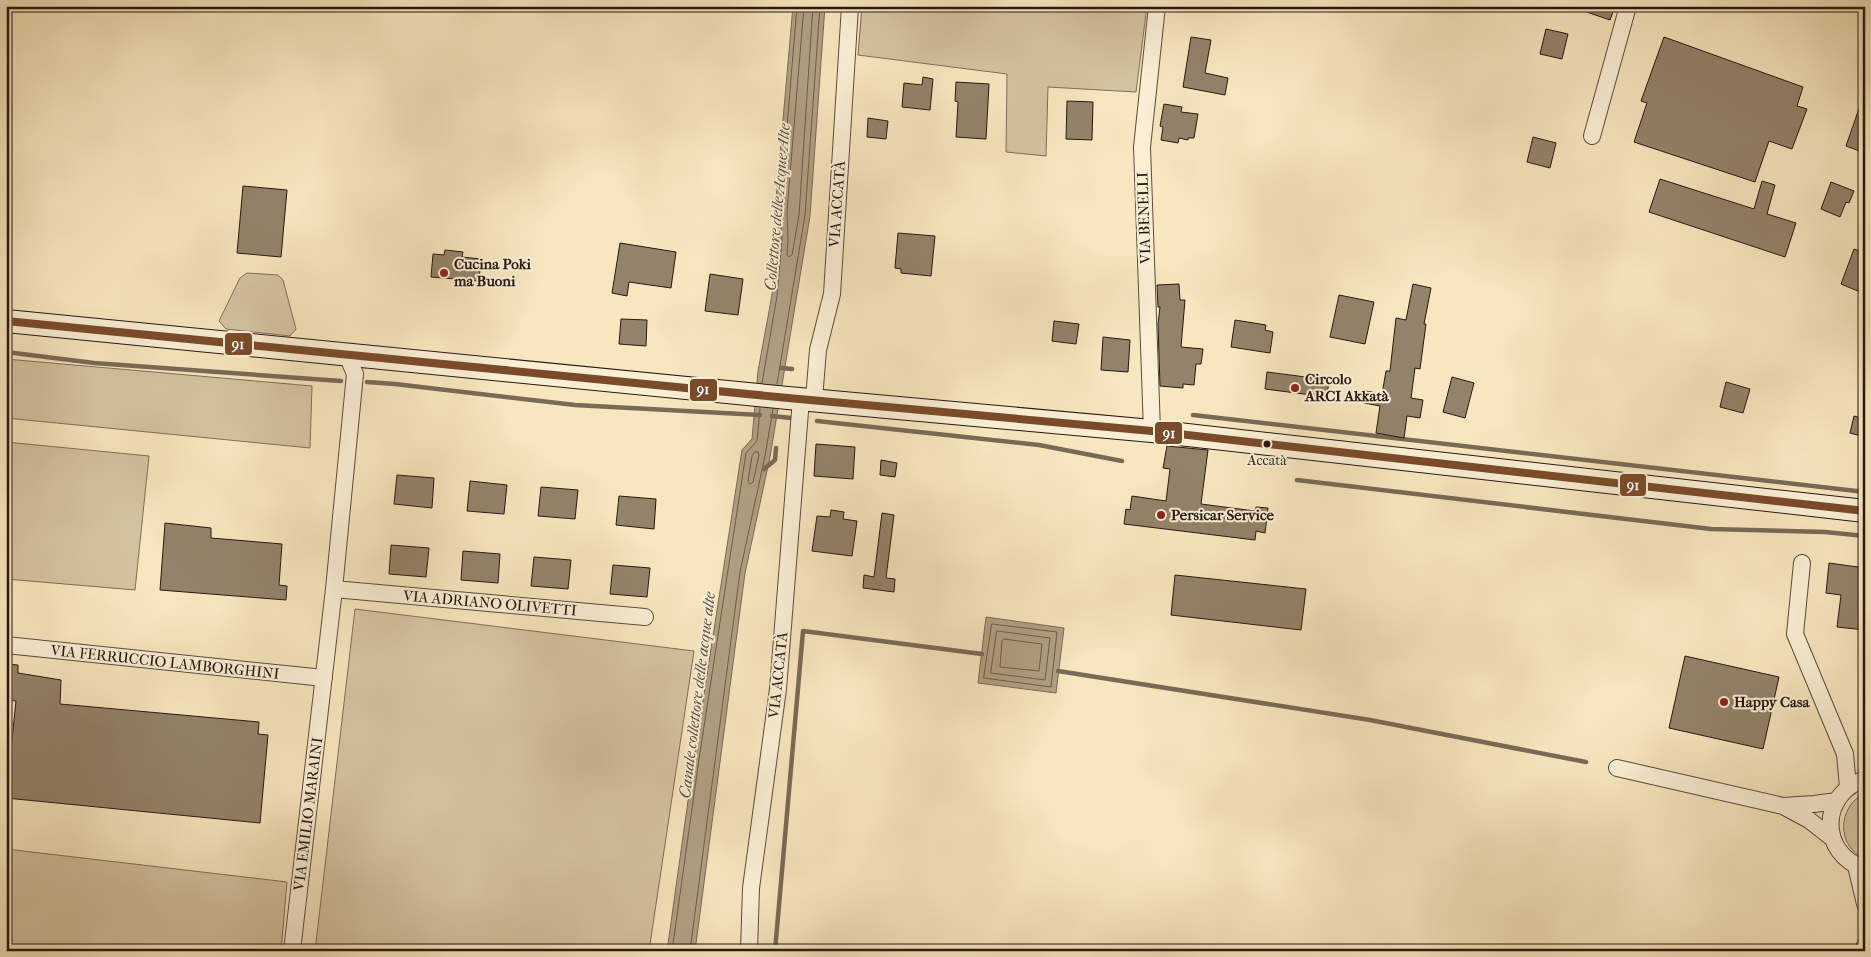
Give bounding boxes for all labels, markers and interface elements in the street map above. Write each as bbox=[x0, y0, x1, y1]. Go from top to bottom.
water label: Collettore delle Acque Alte bbox=[760, 122, 794, 291]
street label: VIA ACCATÀ bbox=[825, 160, 849, 249]
street label: VIA BENELLI bbox=[1133, 172, 1155, 265]
place label: Cucina Poki ma Buoni bbox=[453, 255, 531, 290]
marker: Cucina Poki ma Buoni bbox=[438, 267, 450, 279]
line badge: 91 bbox=[224, 332, 253, 356]
text: 91 bbox=[231, 336, 244, 353]
place label: Circolo ARCI Akkatà bbox=[1304, 370, 1390, 405]
line badge: 91 bbox=[689, 378, 718, 402]
text: 91 bbox=[696, 381, 709, 398]
marker: Circolo ARCI Akkatà bbox=[1289, 382, 1301, 394]
line badge: 91 bbox=[1154, 421, 1183, 445]
text: 91 bbox=[1162, 425, 1175, 442]
marker: Accatà bbox=[1262, 439, 1272, 449]
place label: Accatà bbox=[1246, 452, 1287, 469]
line badge: 91 bbox=[1619, 473, 1647, 497]
text: 91 bbox=[1626, 477, 1639, 494]
place label: Persicar Service bbox=[1171, 506, 1275, 524]
marker: Persicar Service bbox=[1155, 509, 1167, 521]
street label: VIA ADRIANO OLIVETTI bbox=[401, 586, 578, 620]
water label: Canale collettore delle acque alte bbox=[675, 590, 719, 799]
street label: VIA ACCATÀ bbox=[764, 631, 792, 720]
street label: VIA FERRUCCIO LAMBORGHINI bbox=[49, 641, 280, 683]
place label: Happy Casa bbox=[1734, 693, 1810, 711]
marker: Happy Casa bbox=[1718, 696, 1730, 708]
street label: VIA EMILIO MARAINI bbox=[290, 736, 326, 893]

